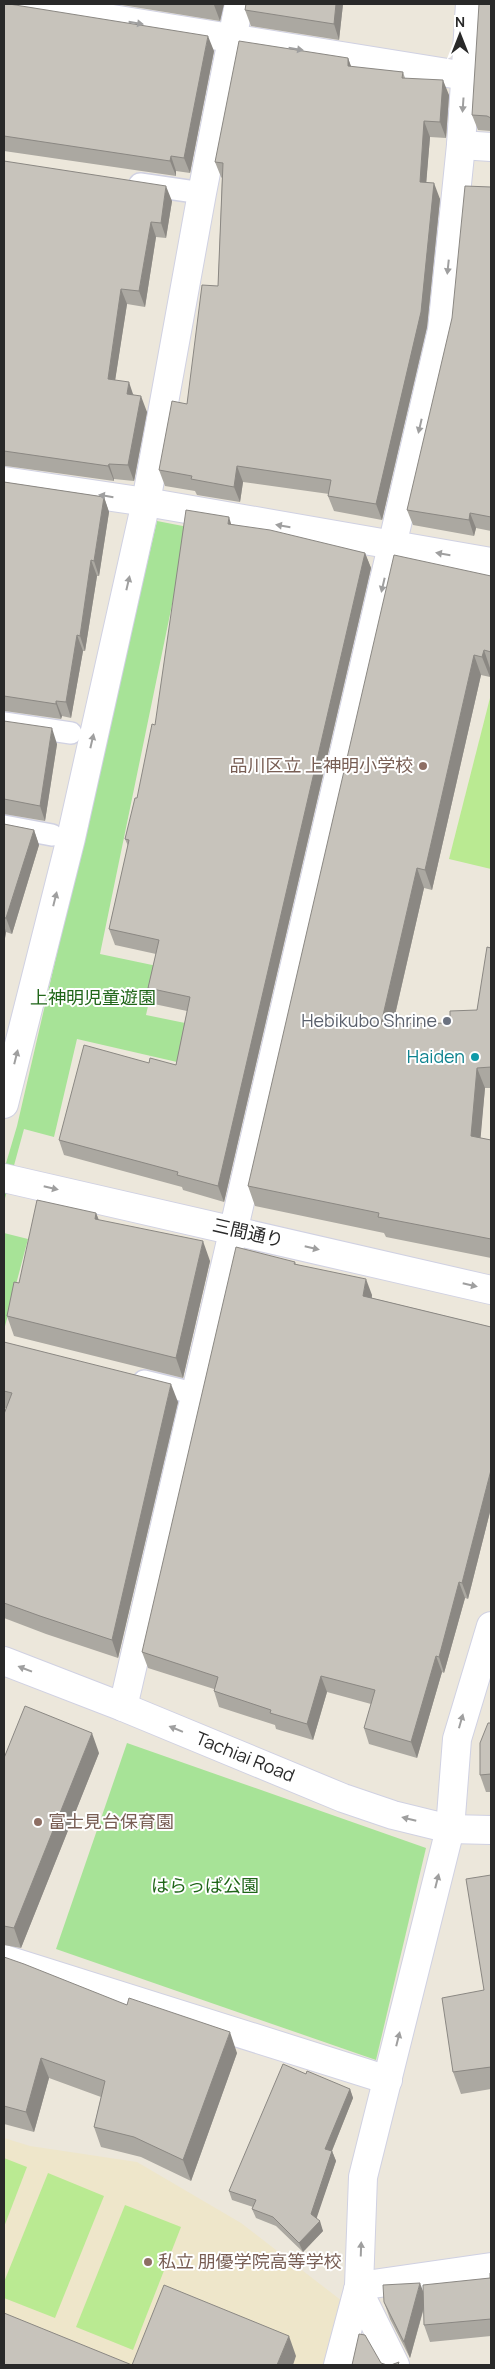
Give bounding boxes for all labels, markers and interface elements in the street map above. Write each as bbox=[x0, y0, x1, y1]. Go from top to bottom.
north arrow bbox=[435, 10, 485, 60]
text: N bbox=[455, 12, 465, 31]
one-way arrow bbox=[128, 19, 144, 27]
one-way arrow bbox=[289, 45, 305, 53]
one-way arrow bbox=[459, 97, 467, 113]
one-way arrow bbox=[444, 259, 452, 275]
one-way arrow bbox=[416, 419, 424, 434]
one-way arrow bbox=[97, 492, 113, 500]
one-way arrow bbox=[275, 522, 291, 530]
one-way arrow bbox=[435, 549, 451, 557]
one-way arrow bbox=[124, 575, 132, 590]
one-way arrow bbox=[379, 577, 387, 592]
one-way arrow bbox=[89, 733, 97, 749]
place label: 品川区立 上神明小学校 bbox=[229, 753, 413, 777]
marker: 品川区立 上神明小学校 bbox=[417, 760, 429, 772]
one-way arrow bbox=[52, 892, 60, 907]
park label: 上神明児童遊園 bbox=[30, 985, 156, 1009]
place label: Hebikubo Shrine bbox=[301, 1008, 437, 1032]
marker: Hebikubo Shrine bbox=[441, 1015, 453, 1027]
place label: Haiden bbox=[407, 1044, 465, 1068]
one-way arrow bbox=[12, 1050, 20, 1065]
marker: Haiden bbox=[469, 1051, 481, 1063]
one-way arrow bbox=[44, 1184, 59, 1192]
street label: 三間通り bbox=[210, 1212, 286, 1252]
one-way arrow bbox=[304, 1244, 320, 1252]
one-way arrow bbox=[463, 1281, 478, 1289]
one-way arrow bbox=[17, 1665, 32, 1672]
one-way arrow bbox=[458, 1713, 466, 1728]
one-way arrow bbox=[169, 1724, 183, 1732]
street label: Tachiai Road bbox=[192, 1725, 298, 1787]
place label: 富士見台保育園 bbox=[48, 1809, 174, 1833]
one-way arrow bbox=[401, 1815, 416, 1823]
marker: 富士見台保育園 bbox=[32, 1816, 44, 1828]
park label: はらっぱ公園 bbox=[151, 1873, 259, 1897]
one-way arrow bbox=[433, 1873, 441, 1888]
one-way arrow bbox=[394, 2031, 402, 2046]
one-way arrow bbox=[357, 2241, 365, 2257]
place label: 私立 朋優学院高等学校 bbox=[158, 2249, 342, 2273]
marker: 私立 朋優学院高等学校 bbox=[142, 2256, 154, 2268]

